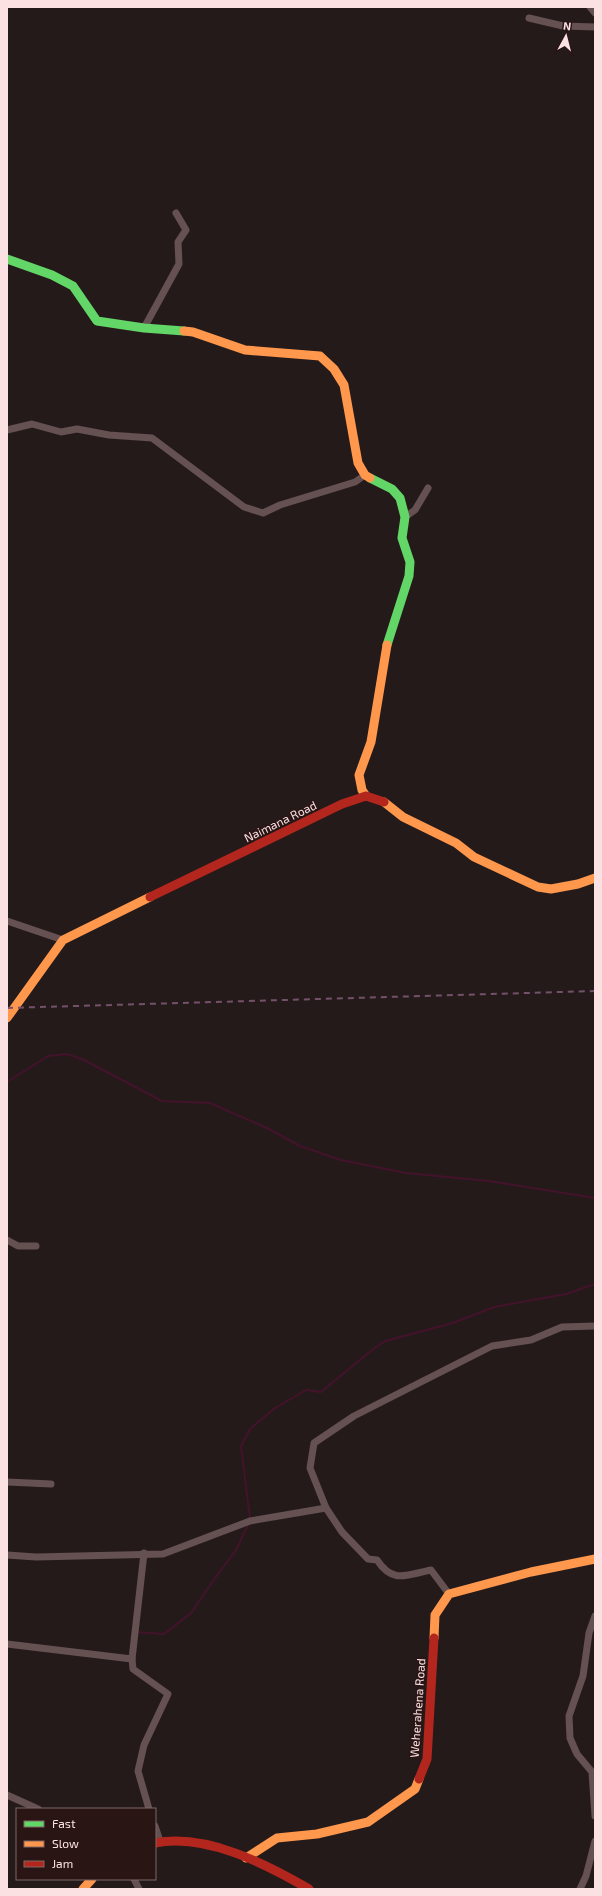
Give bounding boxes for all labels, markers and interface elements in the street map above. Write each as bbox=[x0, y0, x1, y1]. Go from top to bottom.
north arrow bbox=[546, 16, 586, 56]
text: N bbox=[563, 19, 572, 33]
street label: Naimana Road bbox=[241, 797, 319, 845]
street label: Weherahena Road bbox=[407, 1658, 427, 1758]
legend bbox=[16, 1808, 156, 1880]
text: Fast bbox=[52, 1816, 76, 1830]
text: Slow bbox=[52, 1836, 79, 1850]
text: Jam bbox=[52, 1856, 73, 1870]

